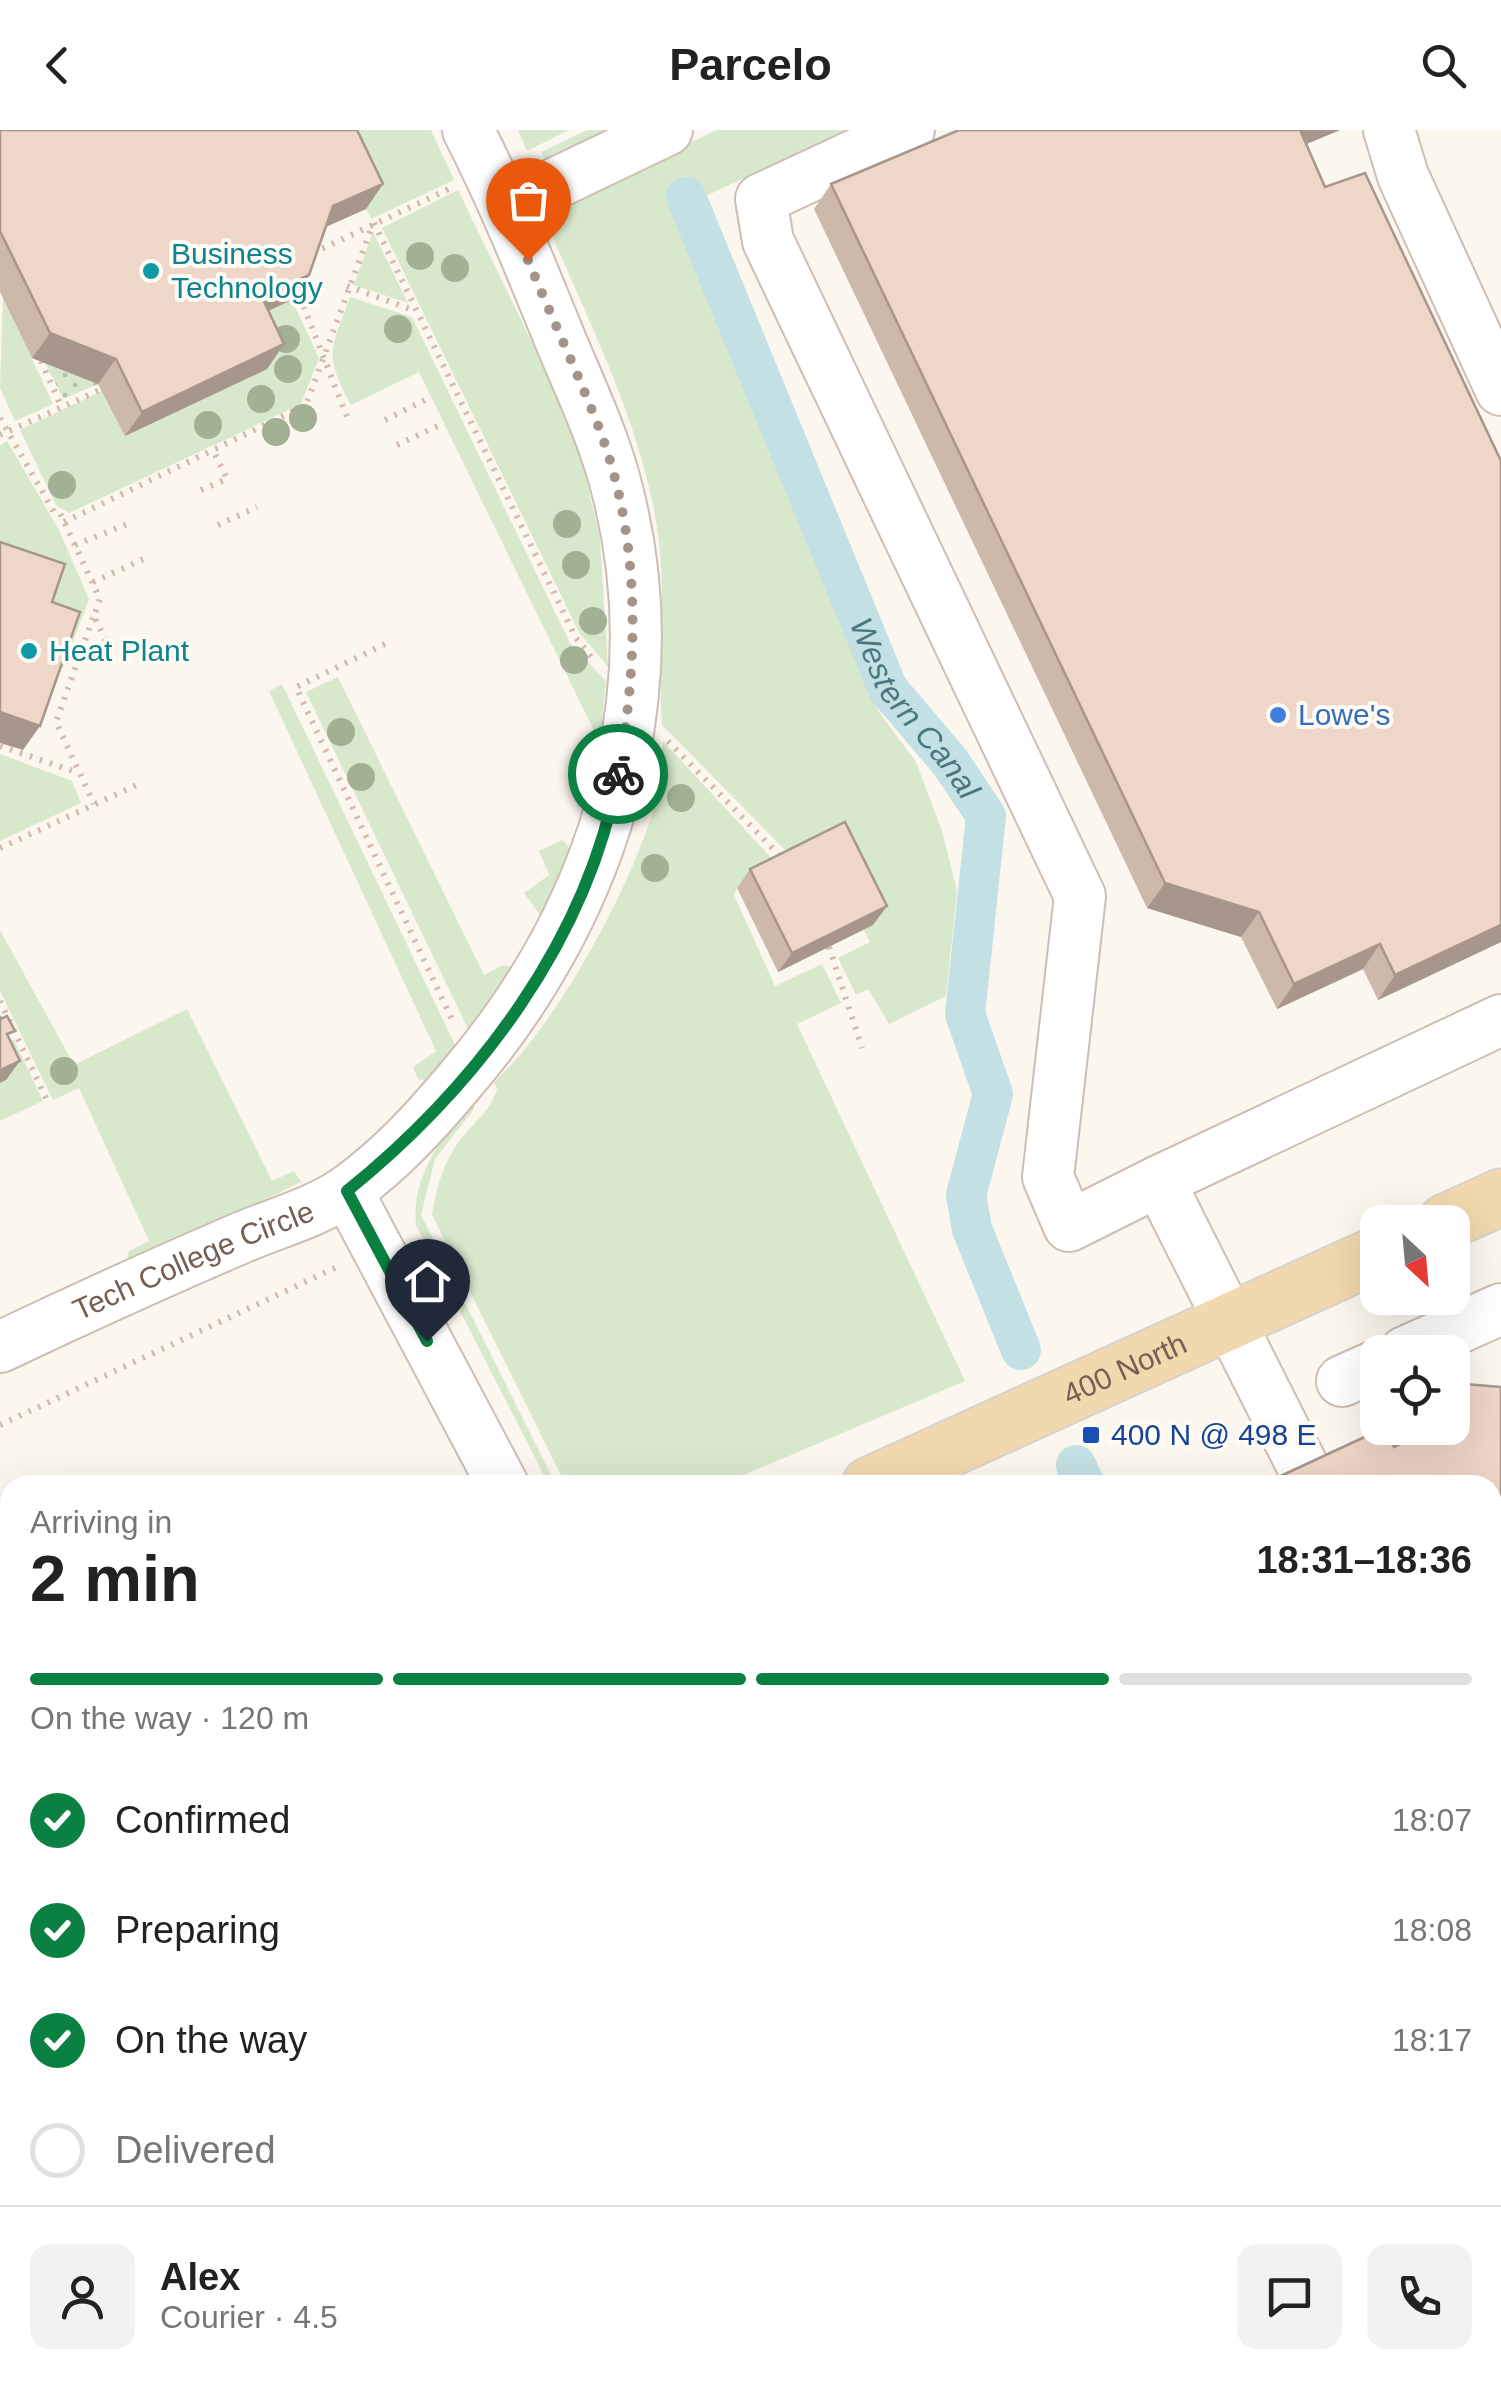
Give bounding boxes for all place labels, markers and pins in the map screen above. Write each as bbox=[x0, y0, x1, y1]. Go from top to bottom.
pin bbox=[486, 158, 571, 261]
place label: Business Technology bbox=[171, 237, 323, 304]
marker: Business Technology bbox=[140, 260, 162, 282]
place label: Heat Plant bbox=[49, 634, 190, 667]
marker: Heat Plant bbox=[18, 640, 40, 662]
place label: Lowe's bbox=[1298, 698, 1390, 731]
marker: Lowe's bbox=[1267, 704, 1289, 726]
pin bbox=[385, 1239, 470, 1342]
place label: 400 N @ 498 E bbox=[1111, 1418, 1317, 1451]
marker: 400 N @ 498 E bbox=[1080, 1424, 1102, 1446]

